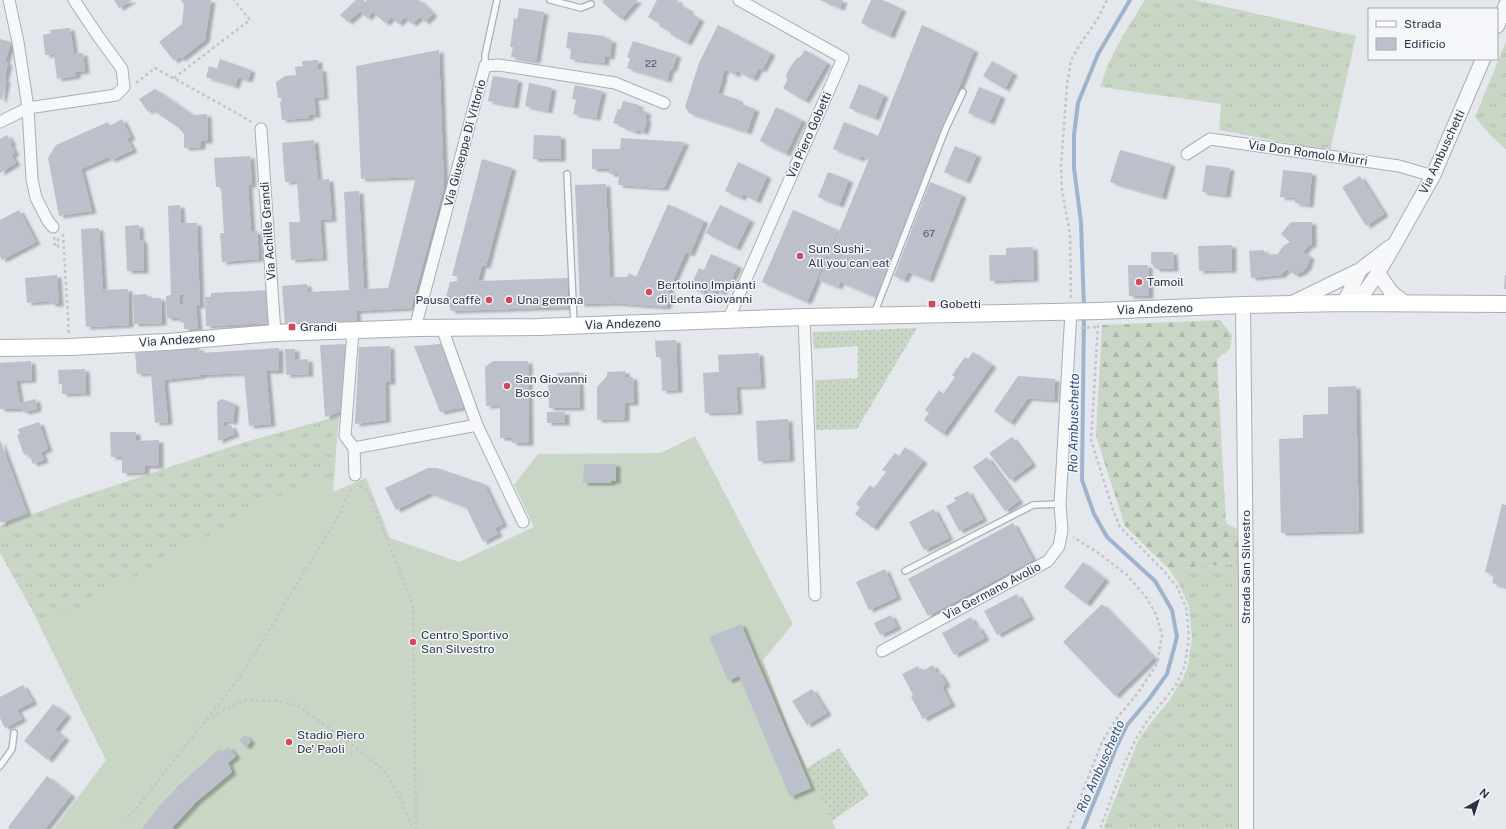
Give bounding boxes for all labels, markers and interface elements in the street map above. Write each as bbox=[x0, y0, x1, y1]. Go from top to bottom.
legend bbox=[1368, 8, 1498, 60]
text: Strada bbox=[1404, 17, 1441, 31]
text: Edificio bbox=[1404, 37, 1446, 51]
house number: 22 bbox=[645, 57, 657, 69]
street label: Via Giuseppe Di Vittorio bbox=[441, 78, 489, 208]
street label: Via Piero Gobetti bbox=[784, 90, 834, 180]
street label: Via Ambuschetti bbox=[1416, 108, 1468, 196]
street label: Via Don Romolo Murri bbox=[1247, 138, 1369, 168]
street label: Via Achille Grandi bbox=[258, 181, 278, 281]
house number: 67 bbox=[923, 227, 935, 239]
place label: Sun Sushi - All you can eat bbox=[808, 242, 890, 270]
marker: Sun Sushi - All you can eat bbox=[795, 251, 805, 261]
place label: Tamoil bbox=[1147, 275, 1184, 289]
marker: Tamoil bbox=[1134, 277, 1144, 287]
place label: Bertolino Impianti di Lenta Giovanni bbox=[657, 278, 756, 306]
marker: Bertolino Impianti di Lenta Giovanni bbox=[644, 287, 654, 297]
place label: Pausa caffè bbox=[416, 293, 481, 307]
place label: Una gemma bbox=[517, 293, 583, 307]
marker: Pausa caffè bbox=[484, 295, 494, 305]
marker: Una gemma bbox=[504, 295, 514, 305]
place label: Gobetti bbox=[940, 297, 981, 311]
marker: Gobetti bbox=[927, 299, 937, 309]
street label: Via Andezeno bbox=[1117, 301, 1193, 317]
street label: Via Andezeno bbox=[585, 316, 661, 332]
place label: Grandi bbox=[300, 320, 337, 334]
marker: Grandi bbox=[287, 322, 297, 332]
street label: Via Andezeno bbox=[139, 330, 216, 350]
place label: San Giovanni Bosco bbox=[515, 372, 587, 400]
water label: Rio Ambuschetto bbox=[1065, 373, 1082, 473]
marker: San Giovanni Bosco bbox=[502, 381, 512, 391]
street label: Strada San Silvestro bbox=[1239, 510, 1253, 624]
street label: Via Germano Avolio bbox=[941, 559, 1043, 623]
place label: Centro Sportivo San Silvestro bbox=[421, 628, 509, 656]
marker: Centro Sportivo San Silvestro bbox=[408, 637, 418, 647]
water label: Rio Ambuschetto bbox=[1073, 718, 1128, 815]
place label: Stadio Piero De' Paoli bbox=[297, 728, 365, 756]
marker: Stadio Piero De' Paoli bbox=[284, 737, 294, 747]
north arrow bbox=[1458, 781, 1498, 821]
text: N bbox=[1477, 786, 1491, 801]

